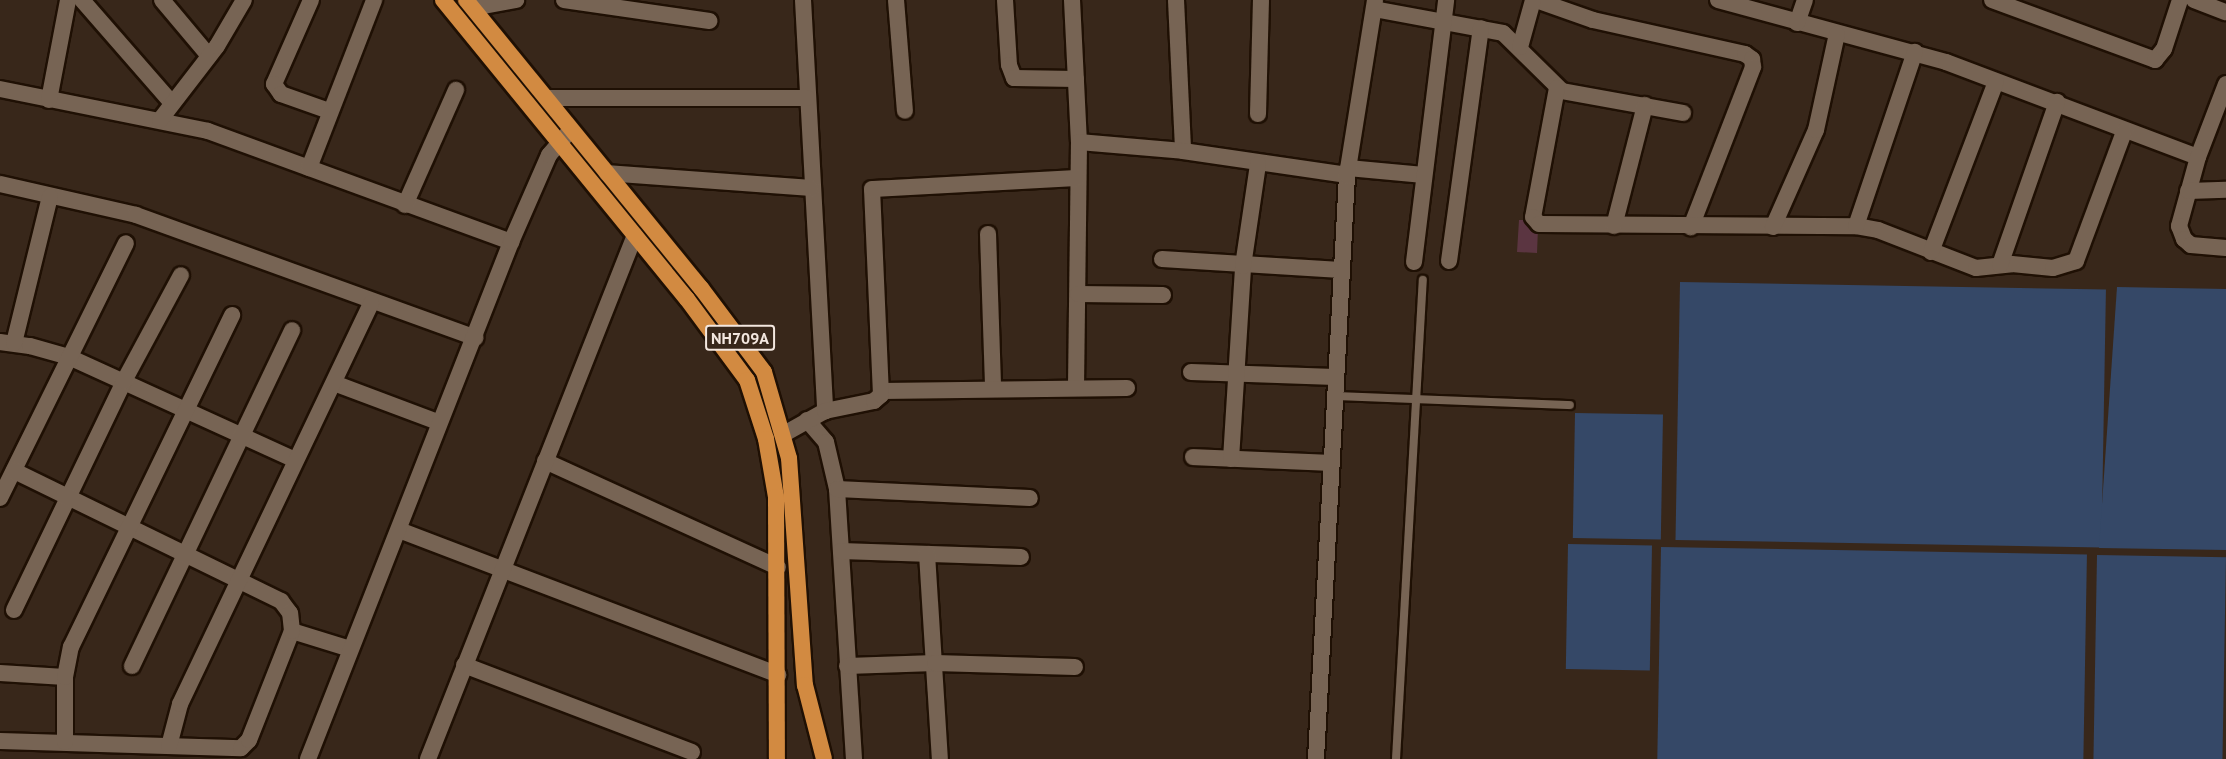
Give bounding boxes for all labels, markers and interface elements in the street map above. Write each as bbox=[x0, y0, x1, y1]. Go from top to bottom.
road number: NH709A bbox=[704, 325, 776, 351]

